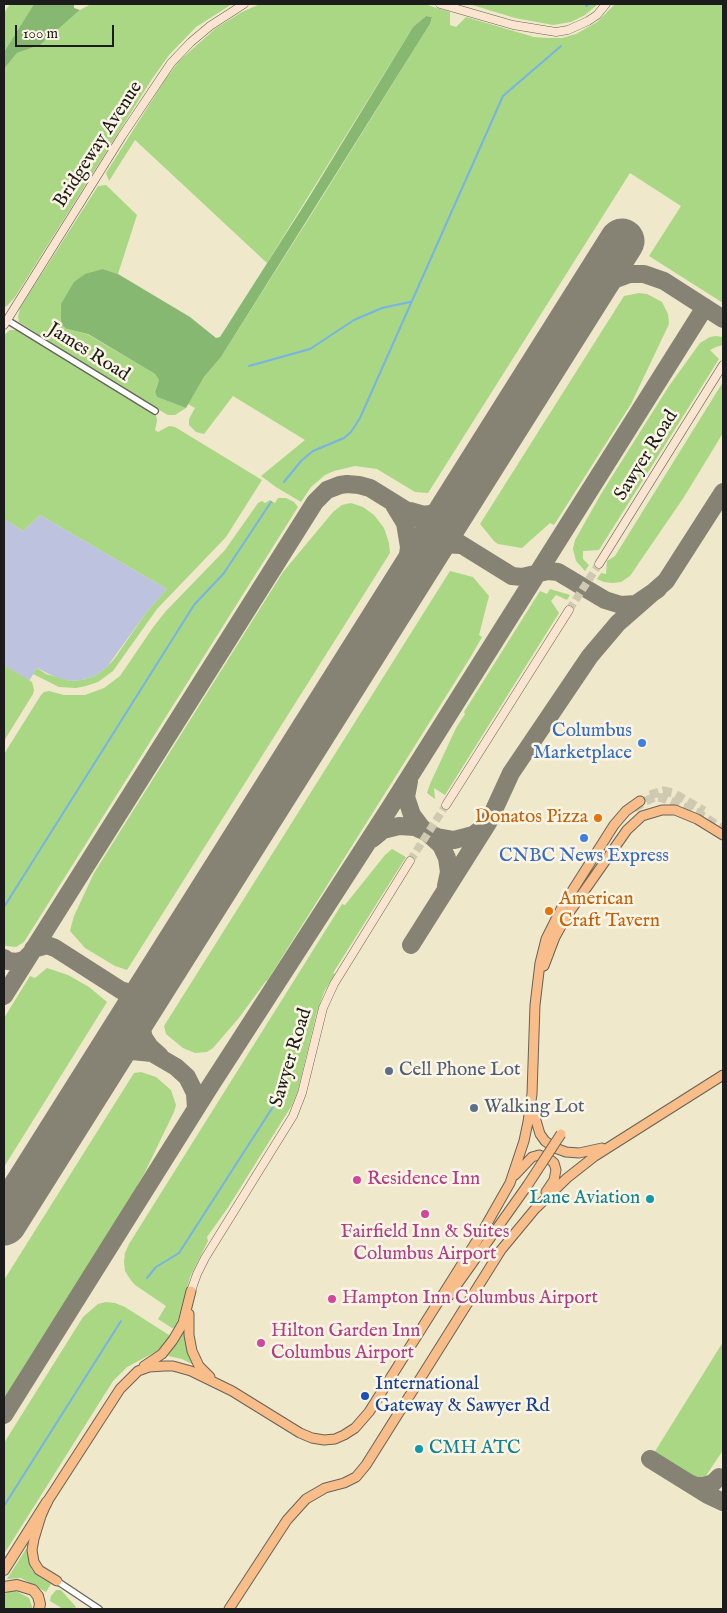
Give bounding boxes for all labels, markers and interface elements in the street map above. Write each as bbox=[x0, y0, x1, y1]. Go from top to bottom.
scale bar bbox=[18, 15, 116, 47]
text: 100 m bbox=[23, 24, 58, 43]
street label: Bridgeway Avenue bbox=[50, 78, 148, 212]
street label: James Road bbox=[43, 319, 133, 387]
street label: Sawyer Road bbox=[610, 407, 684, 505]
place label: Columbus Marketplace bbox=[533, 721, 632, 765]
marker: Columbus Marketplace bbox=[636, 737, 648, 749]
place label: Donatos Pizza bbox=[475, 807, 588, 829]
marker: Donatos Pizza bbox=[592, 812, 604, 824]
marker: CNBC News Express bbox=[578, 832, 590, 844]
place label: CNBC News Express bbox=[499, 846, 669, 868]
place label: American Craft Tavern bbox=[559, 889, 660, 933]
marker: American Craft Tavern bbox=[543, 905, 555, 917]
street label: Sawyer Road bbox=[266, 1006, 318, 1110]
place label: Cell Phone Lot bbox=[399, 1060, 521, 1082]
marker: Cell Phone Lot bbox=[383, 1065, 395, 1077]
place label: Walking Lot bbox=[484, 1097, 585, 1119]
marker: Walking Lot bbox=[468, 1102, 480, 1114]
place label: Residence Inn bbox=[367, 1169, 480, 1191]
marker: Residence Inn bbox=[351, 1174, 363, 1186]
place label: Lane Aviation bbox=[529, 1188, 640, 1210]
marker: Lane Aviation bbox=[644, 1193, 656, 1205]
marker: Fairfield Inn & Suites Columbus Airport bbox=[419, 1208, 431, 1220]
place label: Fairfield Inn & Suites Columbus Airport bbox=[341, 1222, 509, 1266]
place label: Hampton Inn Columbus Airport bbox=[342, 1288, 598, 1310]
marker: Hampton Inn Columbus Airport bbox=[326, 1293, 338, 1305]
place label: Hilton Garden Inn Columbus Airport bbox=[271, 1321, 420, 1365]
marker: Hilton Garden Inn Columbus Airport bbox=[255, 1337, 267, 1349]
place label: International Gateway & Sawyer Rd bbox=[375, 1374, 550, 1418]
marker: International Gateway & Sawyer Rd bbox=[359, 1390, 371, 1402]
place label: CMH ATC bbox=[429, 1438, 521, 1460]
marker: CMH ATC bbox=[413, 1443, 425, 1455]

